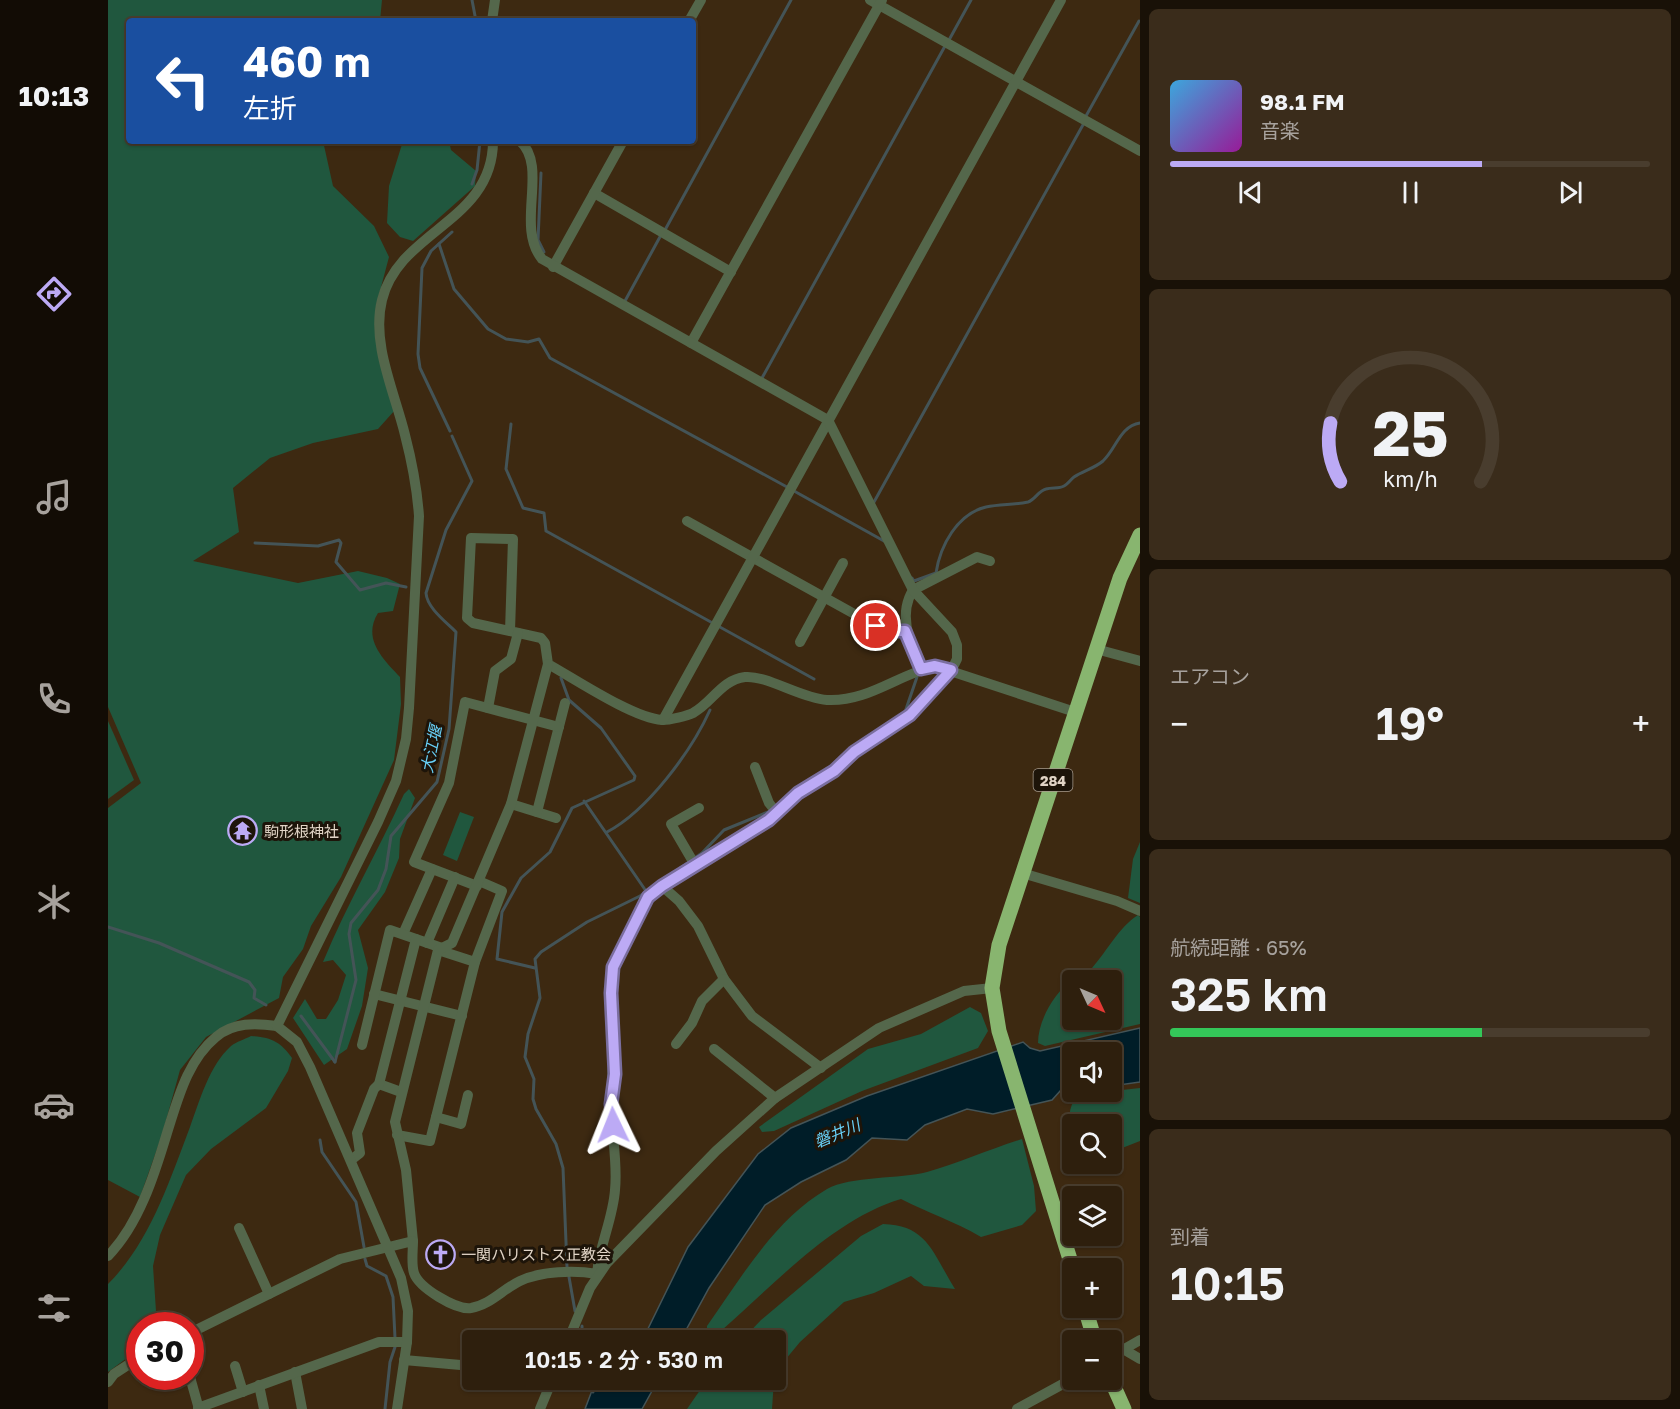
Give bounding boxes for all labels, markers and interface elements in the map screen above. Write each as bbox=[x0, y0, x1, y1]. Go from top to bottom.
text: 460 m bbox=[243, 36, 370, 86]
icon: left bbox=[144, 42, 222, 120]
text: 10:13 bbox=[19, 80, 89, 112]
text: 98.1 FM bbox=[1260, 88, 1345, 115]
text: 左折 bbox=[243, 92, 297, 124]
text: 音楽 bbox=[1260, 118, 1300, 142]
icon: previous bbox=[1234, 176, 1267, 209]
icon: pause bbox=[1394, 176, 1427, 209]
icon: next bbox=[1554, 176, 1587, 209]
icon: directions bbox=[33, 273, 75, 315]
text: 25 bbox=[1372, 395, 1448, 470]
text: km/h bbox=[1383, 466, 1437, 492]
icon: music bbox=[33, 476, 75, 518]
pin bbox=[850, 600, 901, 651]
icon: arrive bbox=[859, 609, 892, 642]
text: エアコン bbox=[1170, 664, 1250, 688]
icon: phone bbox=[33, 678, 75, 720]
text: 19° bbox=[1376, 696, 1444, 750]
text: − bbox=[1170, 704, 1188, 743]
text: + bbox=[1632, 704, 1650, 743]
water label: 大江堰 bbox=[416, 721, 446, 775]
road number: 284 bbox=[1034, 769, 1072, 791]
temple icon: 駒形根神社 bbox=[227, 815, 259, 847]
place label: 駒形根神社 bbox=[264, 822, 339, 840]
icon: climate bbox=[33, 881, 75, 923]
text: 航続距離 · 65% bbox=[1170, 935, 1307, 959]
text: 325 km bbox=[1170, 967, 1328, 1021]
north arrow bbox=[1062, 970, 1122, 1030]
map controls bbox=[1062, 970, 1122, 1390]
button: sound bbox=[1062, 1042, 1122, 1102]
icon: car bbox=[33, 1084, 75, 1126]
position arrow bbox=[581, 1093, 645, 1157]
water label: 磐井川 bbox=[811, 1114, 865, 1152]
button: search bbox=[1062, 1114, 1122, 1174]
button: layers bbox=[1062, 1186, 1122, 1246]
text: 到着 bbox=[1170, 1224, 1210, 1248]
church icon: 一関ハリストス正教会 bbox=[424, 1238, 456, 1270]
place label: 一関ハリストス正教会 bbox=[461, 1245, 611, 1263]
text: 10:15 bbox=[1170, 1256, 1285, 1310]
button: + bbox=[1062, 1258, 1122, 1318]
icon: filters bbox=[33, 1287, 75, 1329]
speed limit sign: 30 bbox=[126, 1312, 204, 1390]
button: − bbox=[1062, 1330, 1122, 1390]
text: 10:15 · 2 分 · 530 m bbox=[525, 1346, 723, 1373]

